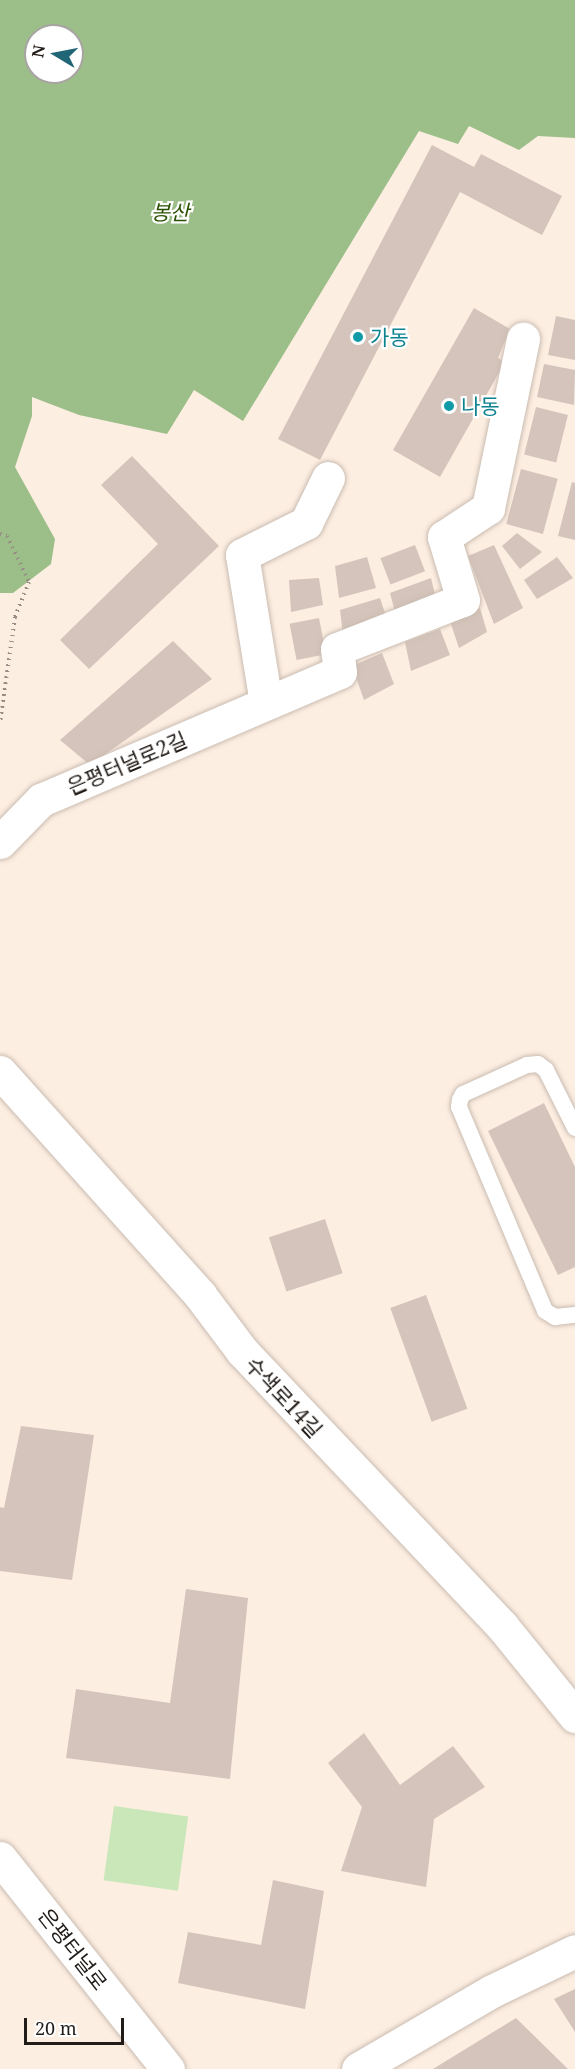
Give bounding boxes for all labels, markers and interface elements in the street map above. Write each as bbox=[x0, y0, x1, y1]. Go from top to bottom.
north arrow bbox=[24, 24, 84, 84]
text: N bbox=[26, 43, 50, 59]
park label: 봉산 bbox=[151, 199, 189, 225]
place label: 가동 bbox=[370, 324, 409, 350]
marker: 가동 bbox=[351, 330, 365, 344]
place label: 나동 bbox=[461, 393, 500, 419]
marker: 나동 bbox=[442, 399, 456, 413]
street label: 은평터널로2길 bbox=[63, 726, 191, 800]
street label: 수색로14길 bbox=[240, 1352, 328, 1442]
street label: 은평터널로 bbox=[33, 1903, 113, 1995]
scale bar bbox=[27, 2006, 128, 2044]
text: 20 m bbox=[35, 2016, 77, 2040]

